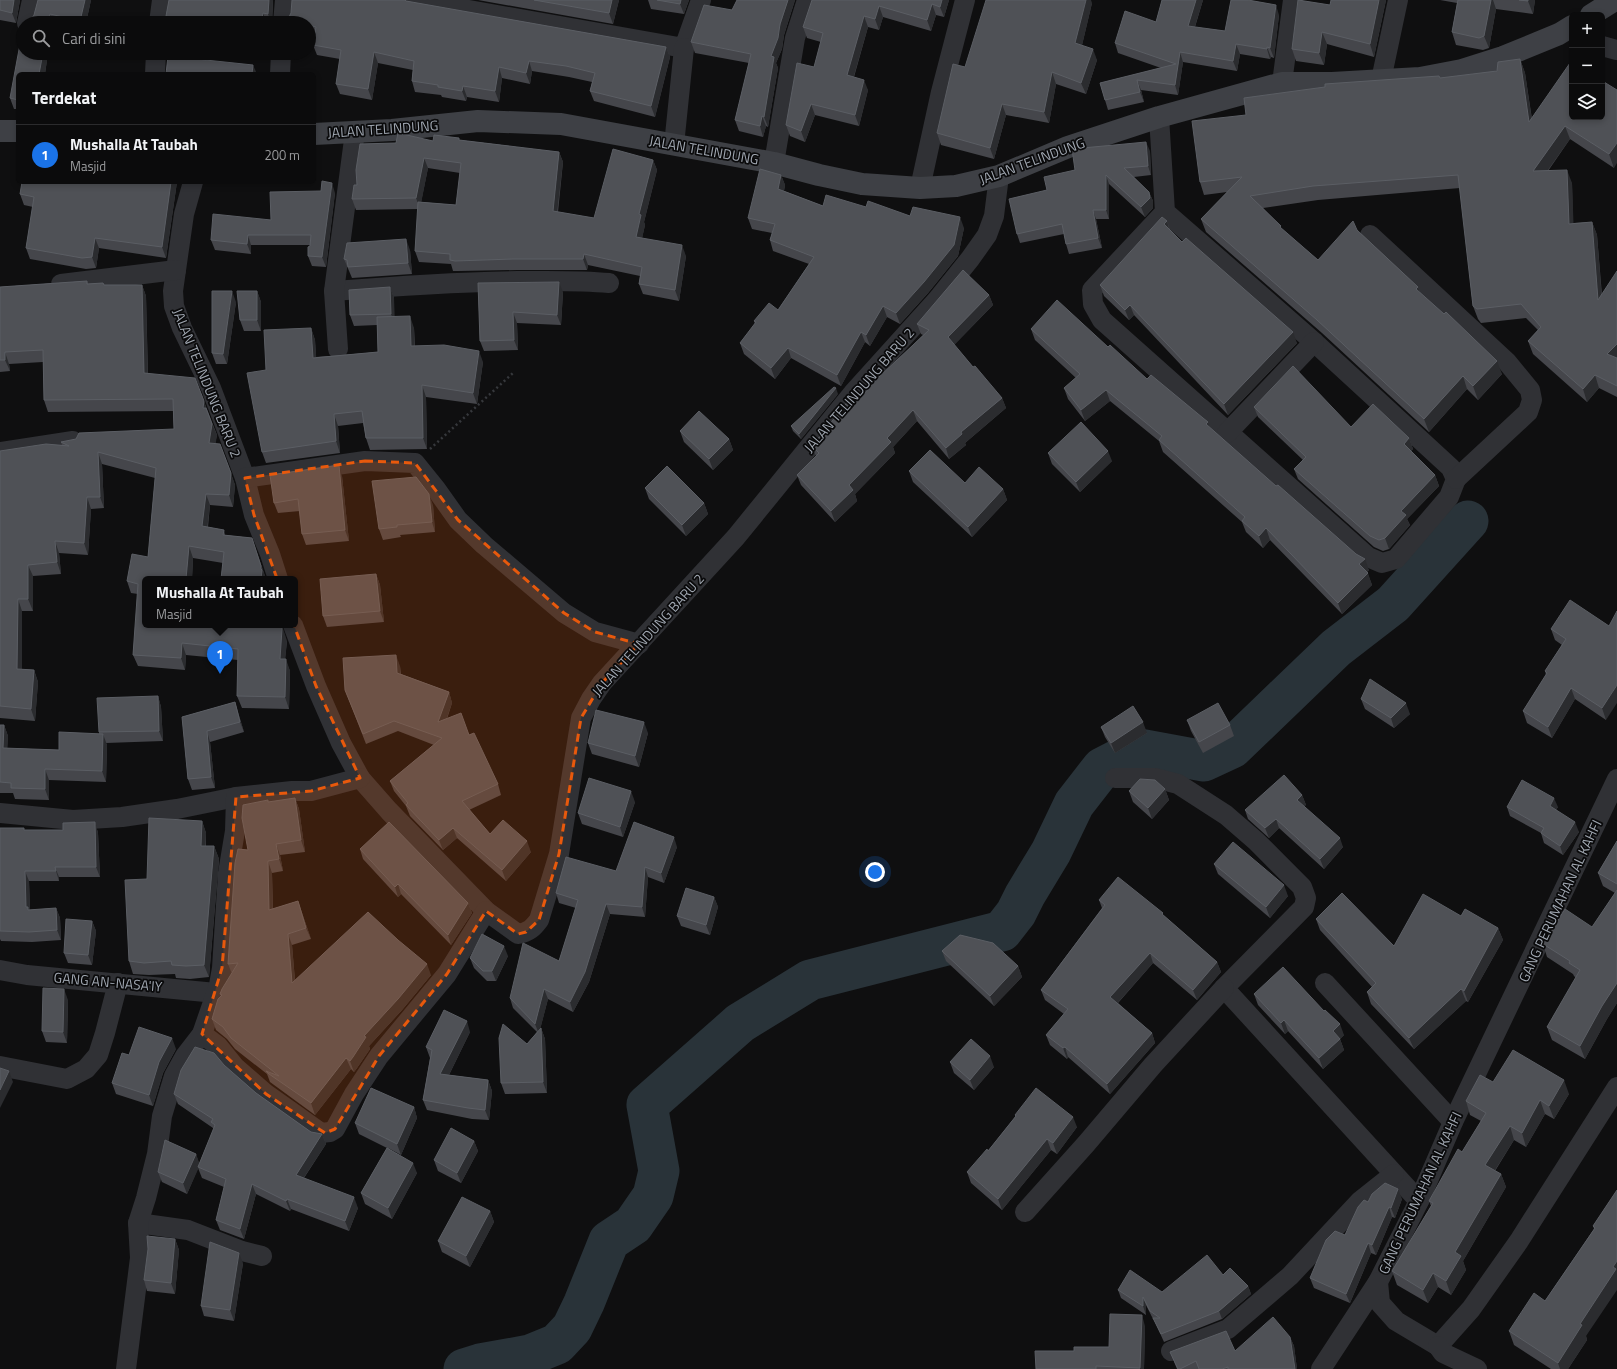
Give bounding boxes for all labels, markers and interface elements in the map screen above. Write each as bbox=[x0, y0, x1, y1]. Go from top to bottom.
map controls bbox=[1569, 12, 1605, 120]
button: + bbox=[1569, 12, 1605, 48]
search box bbox=[16, 16, 316, 60]
icon: search bbox=[30, 27, 52, 49]
text: Cari di sini bbox=[62, 27, 126, 50]
button: − bbox=[1569, 48, 1605, 84]
button: layers bbox=[1569, 84, 1605, 120]
text: Terdekat bbox=[32, 85, 96, 111]
street label: JALAN TELINDUNG bbox=[327, 114, 439, 143]
street label: JALAN TELINDUNG bbox=[648, 130, 760, 169]
street label: JALAN TELINDUNG bbox=[976, 132, 1087, 189]
text: Mushalla At Taubah bbox=[70, 133, 198, 156]
text: 1 bbox=[41, 145, 49, 165]
text: 200 m bbox=[264, 145, 300, 165]
text: Masjid bbox=[70, 156, 106, 176]
street label: JALAN TELINDUNG BARU 2 bbox=[168, 305, 247, 461]
street label: JALAN TELINDUNG BARU 2 bbox=[798, 323, 919, 457]
street label: JALAN TELINDUNG BARU 2 bbox=[587, 568, 709, 701]
popup bbox=[142, 576, 298, 628]
text: Mushalla At Taubah bbox=[156, 581, 284, 604]
text: Masjid bbox=[156, 604, 192, 624]
pin: 1 bbox=[207, 641, 233, 674]
street label: GANG PERUMAHAN AL KAHFI bbox=[1513, 816, 1606, 985]
your location bbox=[865, 862, 885, 882]
street label: GANG AN-NASA'IY bbox=[53, 966, 164, 997]
street label: GANG PERUMAHAN AL KAHFI bbox=[1373, 1108, 1466, 1277]

